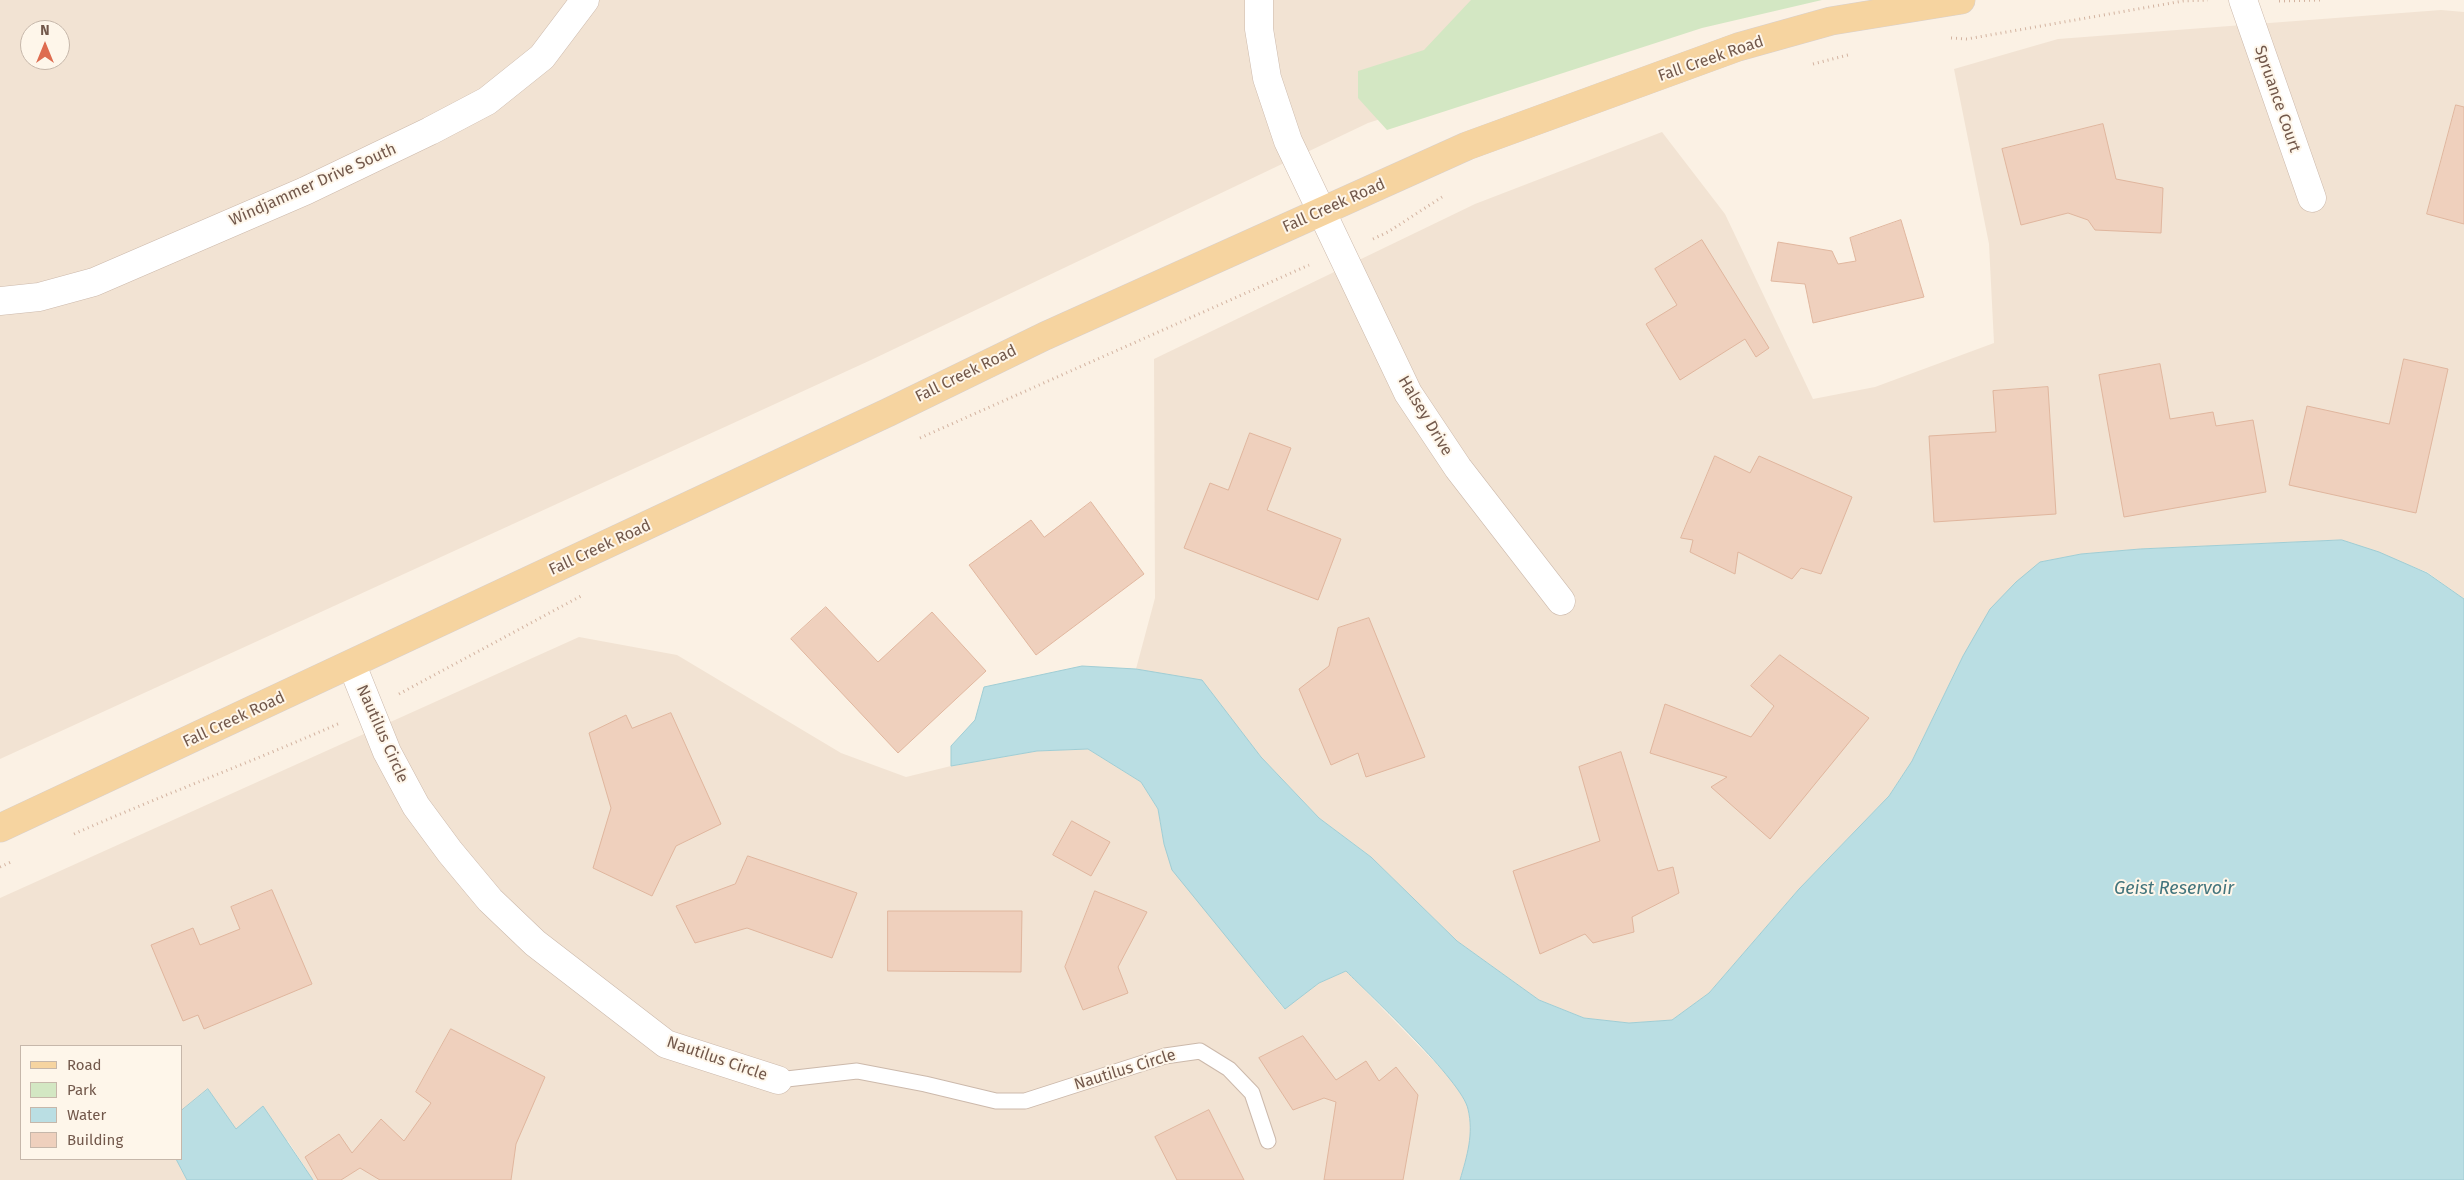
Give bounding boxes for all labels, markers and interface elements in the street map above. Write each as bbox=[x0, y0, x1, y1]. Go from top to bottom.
north arrow bbox=[20, 20, 70, 70]
text: N bbox=[40, 22, 50, 39]
street label: Fall Creek Road bbox=[1656, 32, 1766, 86]
street label: Spruance Court bbox=[2250, 43, 2304, 155]
street label: Windjammer Drive South bbox=[227, 139, 399, 231]
street label: Fall Creek Road bbox=[1280, 175, 1388, 237]
street label: Fall Creek Road bbox=[912, 341, 1020, 407]
street label: Halsey Drive bbox=[1394, 373, 1456, 459]
street label: Fall Creek Road bbox=[546, 516, 654, 580]
street label: Nautilus Circle bbox=[352, 682, 412, 786]
street label: Fall Creek Road bbox=[180, 688, 288, 752]
water label: Geist Reservoir bbox=[2114, 878, 2234, 900]
street label: Nautilus Circle bbox=[664, 1033, 770, 1085]
legend bbox=[20, 1045, 182, 1160]
street label: Nautilus Circle bbox=[1072, 1045, 1178, 1095]
text: Road bbox=[67, 1056, 102, 1074]
text: Park bbox=[67, 1081, 97, 1099]
text: Water bbox=[67, 1106, 106, 1124]
text: Building bbox=[67, 1131, 123, 1149]

